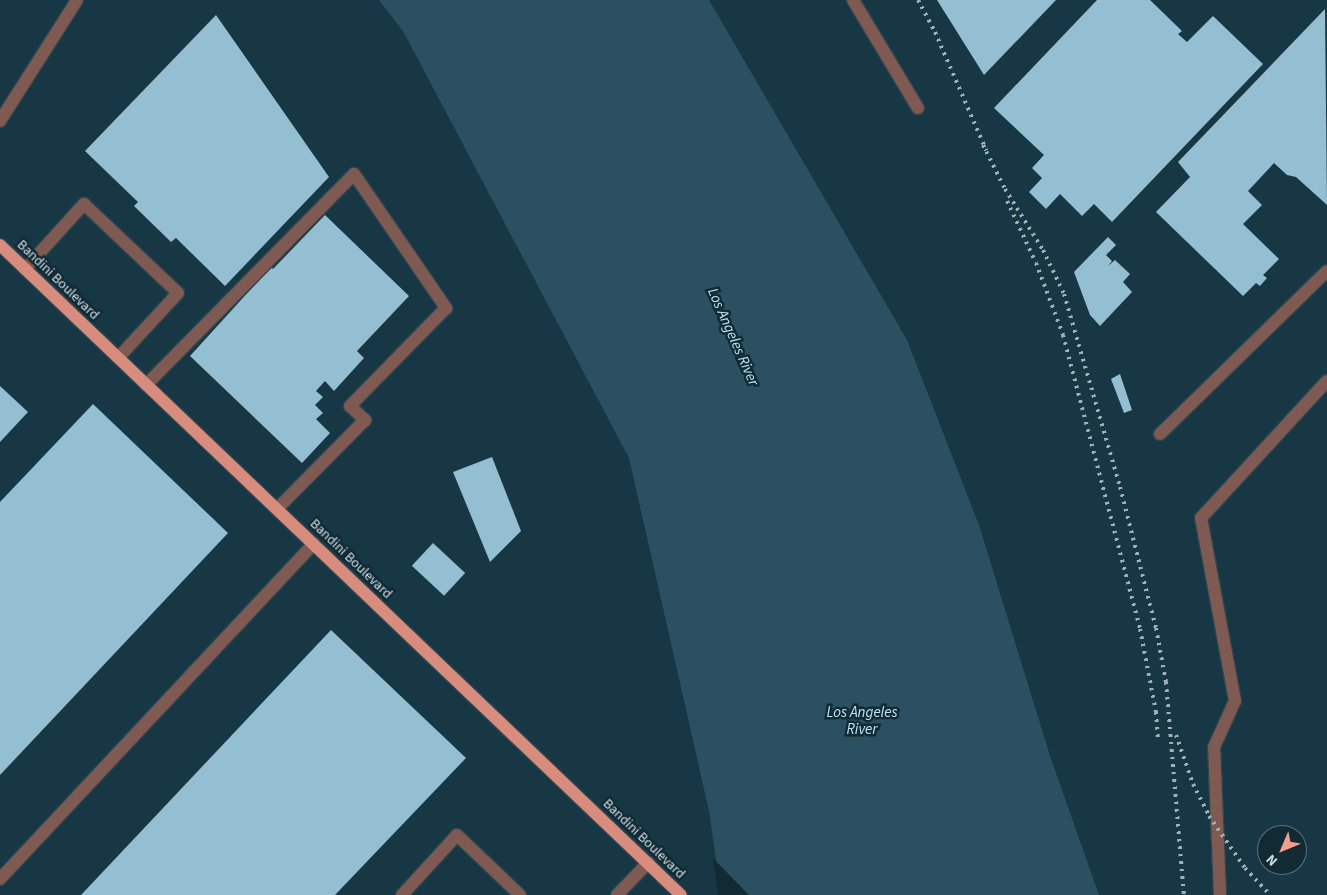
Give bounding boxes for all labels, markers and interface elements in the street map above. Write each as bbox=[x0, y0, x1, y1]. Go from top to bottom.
street label: Bandini Boulevard bbox=[13, 236, 103, 324]
water label: Los Angeles River bbox=[703, 285, 763, 389]
street label: Bandini Boulevard bbox=[306, 515, 396, 603]
water label: Los Angeles River bbox=[826, 703, 898, 738]
street label: Bandini Boulevard bbox=[599, 795, 689, 883]
north arrow bbox=[1257, 825, 1307, 875]
text: N bbox=[1262, 850, 1282, 870]

